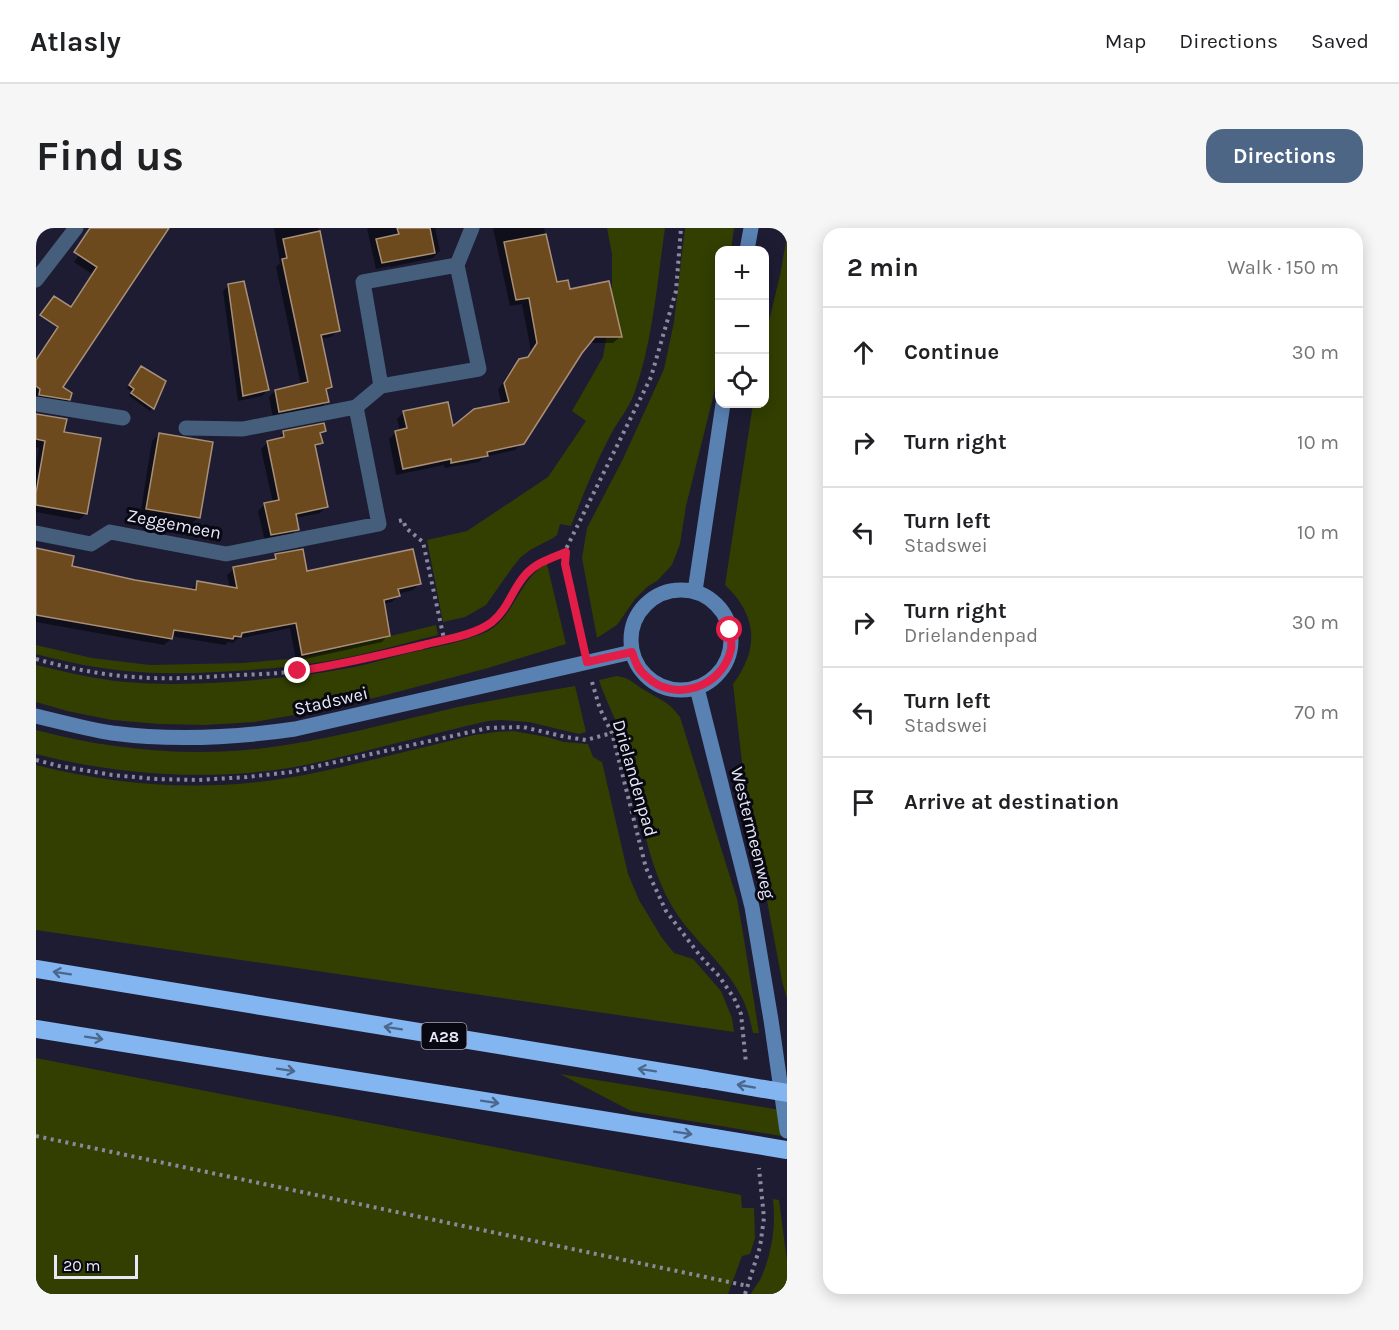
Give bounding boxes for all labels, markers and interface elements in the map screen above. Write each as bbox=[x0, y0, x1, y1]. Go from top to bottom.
text: Atlasly bbox=[30, 25, 121, 58]
text: Map bbox=[1105, 29, 1146, 53]
text: Directions bbox=[1179, 29, 1278, 53]
text: Saved bbox=[1311, 29, 1369, 53]
button: Directions bbox=[1206, 129, 1363, 183]
text: Find us bbox=[36, 131, 184, 181]
map controls bbox=[715, 246, 769, 408]
button: + bbox=[715, 246, 769, 300]
text: 2 min bbox=[847, 252, 919, 283]
text: Walk · 150 m bbox=[1228, 256, 1339, 279]
button: − bbox=[715, 300, 769, 354]
icon: ahead bbox=[847, 336, 880, 369]
text: Continue bbox=[904, 339, 999, 365]
text: 30 m bbox=[1292, 341, 1339, 364]
button: locate bbox=[715, 354, 769, 408]
icon: right bbox=[847, 426, 880, 459]
text: Turn right bbox=[904, 429, 1007, 455]
text: 10 m bbox=[1297, 431, 1339, 454]
street label: Zeggemeen bbox=[125, 504, 223, 544]
text: Turn left bbox=[904, 508, 991, 534]
icon: left bbox=[847, 516, 880, 549]
text: 10 m bbox=[1297, 521, 1339, 544]
text: Stadswei bbox=[904, 534, 988, 557]
text: Turn right bbox=[904, 598, 1007, 624]
icon: right bbox=[847, 606, 880, 639]
text: 30 m bbox=[1292, 611, 1339, 634]
route start bbox=[716, 616, 742, 642]
text: Drielandenpad bbox=[904, 624, 1038, 647]
route end bbox=[284, 657, 310, 683]
street label: Stadswei bbox=[292, 682, 370, 720]
text: Turn left bbox=[904, 688, 991, 714]
icon: left bbox=[847, 696, 880, 729]
text: 70 m bbox=[1294, 701, 1339, 724]
text: Stadswei bbox=[904, 714, 988, 737]
street label: Drielandenpad bbox=[608, 717, 662, 839]
street label: Westermeenweg bbox=[726, 765, 780, 901]
icon: arrive bbox=[847, 786, 880, 819]
text: Arrive at destination bbox=[904, 789, 1119, 815]
one-way arrow bbox=[53, 968, 73, 979]
one-way arrow bbox=[383, 1022, 403, 1033]
road number: A28 bbox=[422, 1023, 466, 1049]
one-way arrow bbox=[83, 1033, 103, 1044]
one-way arrow bbox=[276, 1064, 296, 1075]
one-way arrow bbox=[638, 1064, 658, 1075]
one-way arrow bbox=[737, 1081, 756, 1092]
one-way arrow bbox=[480, 1097, 499, 1108]
one-way arrow bbox=[672, 1128, 692, 1139]
scale bar bbox=[54, 1252, 138, 1280]
text: 20 m bbox=[63, 1256, 101, 1275]

